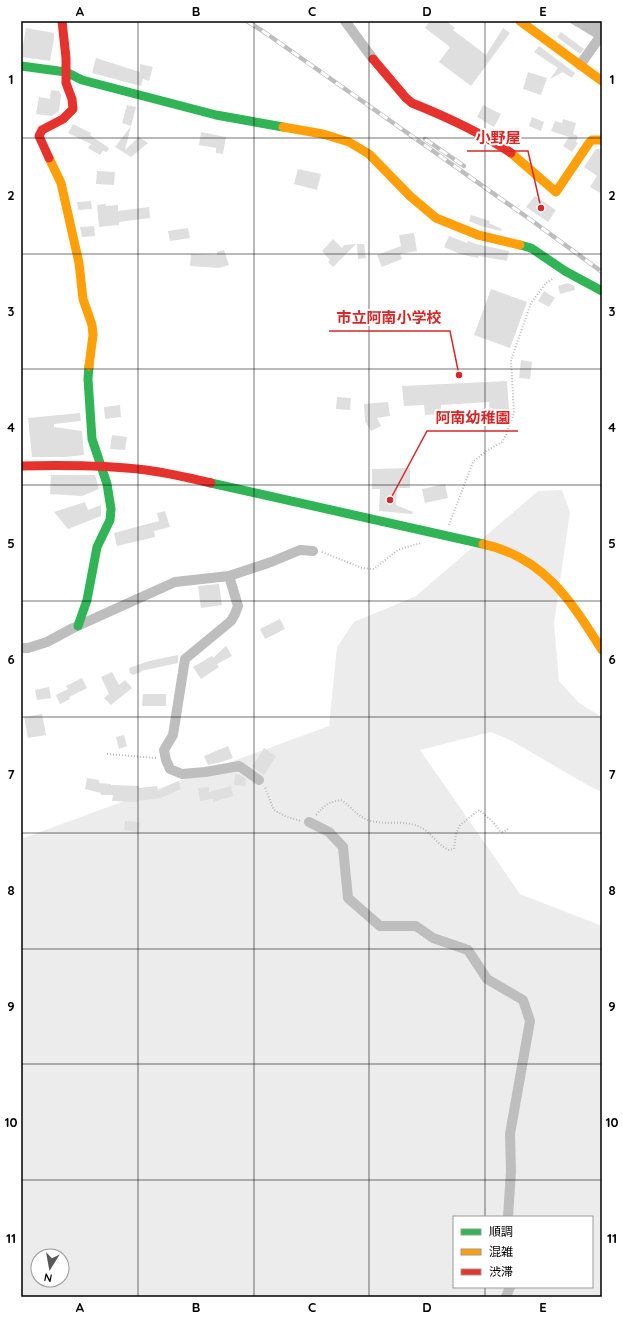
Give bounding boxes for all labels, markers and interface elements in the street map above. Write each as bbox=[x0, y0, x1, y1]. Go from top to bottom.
text: A bbox=[76, 3, 85, 19]
text: B bbox=[192, 3, 200, 19]
text: C bbox=[308, 3, 316, 19]
text: D bbox=[422, 3, 432, 19]
text: E bbox=[539, 3, 547, 19]
text: 1 bbox=[8, 71, 14, 87]
text: 1 bbox=[609, 71, 615, 87]
callout: 小野屋 bbox=[467, 124, 528, 151]
text: 小野屋 bbox=[475, 128, 521, 147]
text: 2 bbox=[7, 187, 15, 203]
text: 2 bbox=[608, 187, 616, 203]
text: 3 bbox=[8, 303, 15, 319]
text: 3 bbox=[609, 303, 616, 319]
callout: 市立阿南小学校 bbox=[329, 304, 450, 331]
text: 市立阿南小学校 bbox=[336, 308, 442, 327]
callout: 阿南幼稚園 bbox=[427, 404, 518, 431]
text: 阿南幼稚園 bbox=[435, 408, 511, 427]
text: 4 bbox=[7, 419, 15, 435]
text: 4 bbox=[608, 419, 616, 435]
text: 5 bbox=[7, 535, 15, 551]
text: 5 bbox=[608, 535, 616, 551]
text: 6 bbox=[7, 651, 15, 667]
text: 6 bbox=[608, 651, 616, 667]
text: 7 bbox=[7, 766, 15, 782]
text: 7 bbox=[608, 766, 616, 782]
text: 8 bbox=[7, 882, 15, 898]
text: 8 bbox=[608, 882, 616, 898]
text: 9 bbox=[7, 998, 15, 1014]
text: 9 bbox=[608, 998, 616, 1014]
text: 10 bbox=[4, 1114, 18, 1130]
text: 10 bbox=[605, 1114, 619, 1130]
legend bbox=[453, 1216, 593, 1288]
text: 順調 bbox=[489, 1224, 513, 1239]
text: 11 bbox=[6, 1230, 16, 1246]
text: 11 bbox=[607, 1230, 617, 1246]
text: 混雑 bbox=[489, 1244, 513, 1259]
north arrow bbox=[30, 1248, 70, 1288]
text: 渋滞 bbox=[489, 1264, 513, 1279]
text: N bbox=[43, 1270, 53, 1285]
text: A bbox=[76, 1299, 85, 1315]
text: B bbox=[192, 1299, 200, 1315]
text: C bbox=[308, 1299, 316, 1315]
text: D bbox=[422, 1299, 432, 1315]
text: E bbox=[539, 1299, 547, 1315]

